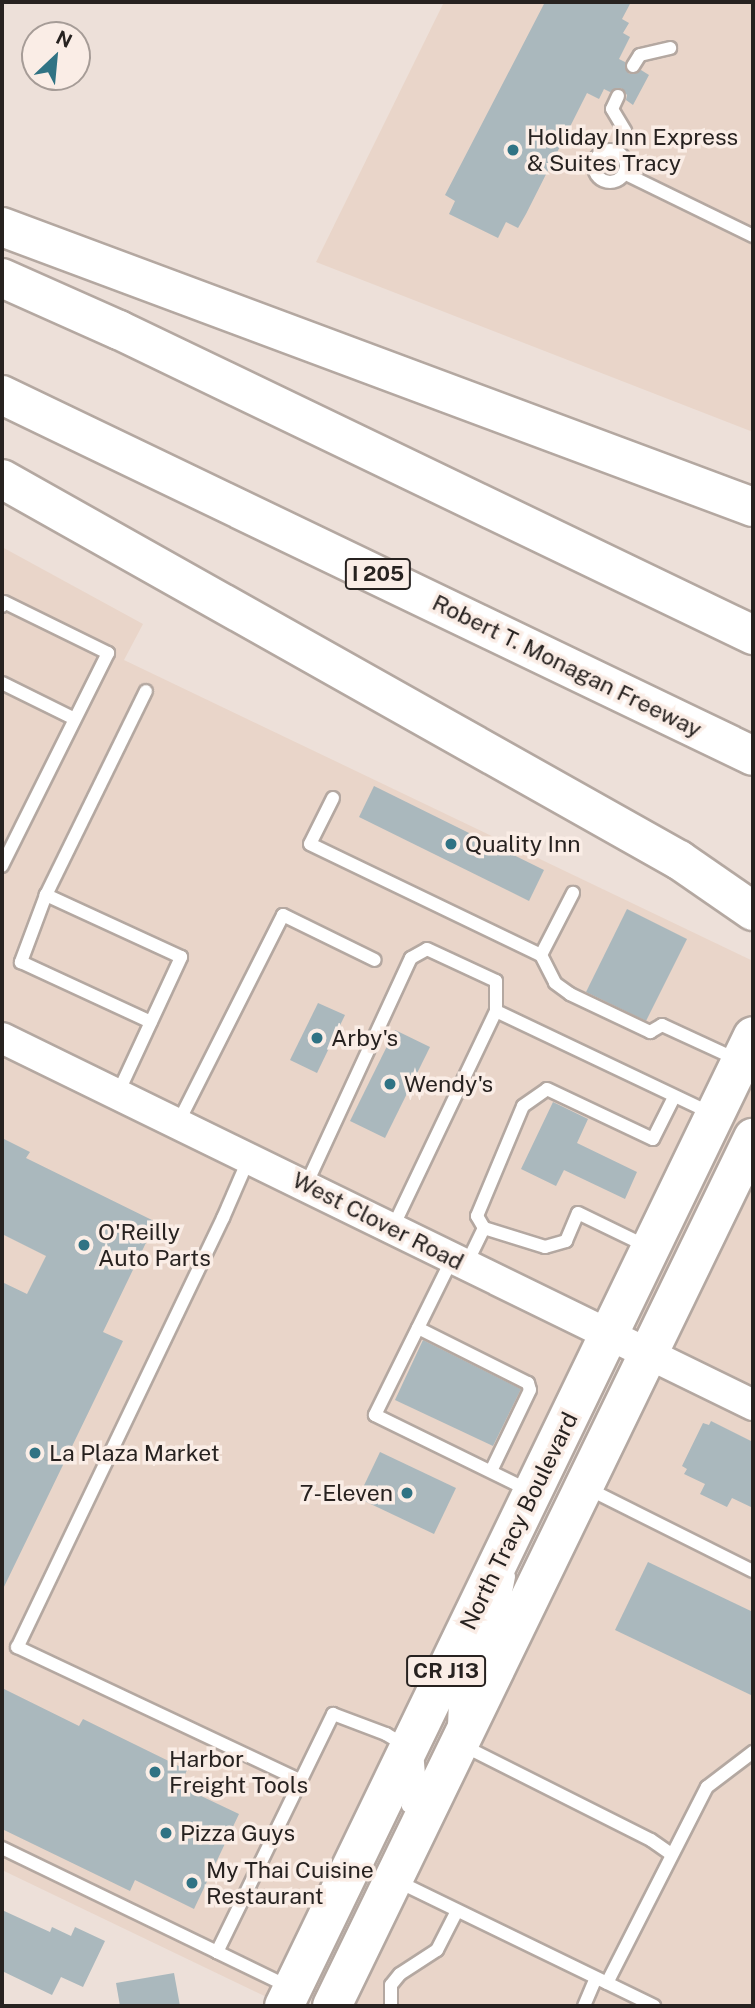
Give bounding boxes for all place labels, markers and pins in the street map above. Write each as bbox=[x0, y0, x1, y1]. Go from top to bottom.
place label: Holiday Inn Express & Suites Tracy bbox=[527, 123, 738, 177]
marker: Holiday Inn Express & Suites Tracy bbox=[505, 142, 521, 158]
place label: Quality Inn bbox=[465, 830, 581, 858]
marker: Quality Inn bbox=[443, 836, 459, 852]
place label: Arby's bbox=[331, 1024, 398, 1052]
marker: Arby's bbox=[309, 1030, 325, 1046]
place label: Wendy's bbox=[404, 1070, 493, 1098]
marker: Wendy's bbox=[382, 1076, 398, 1092]
place label: O'Reilly Auto Parts bbox=[98, 1218, 211, 1272]
marker: O'Reilly Auto Parts bbox=[76, 1237, 92, 1253]
place label: La Plaza Market bbox=[49, 1439, 220, 1467]
marker: La Plaza Market bbox=[27, 1445, 43, 1461]
place label: 7-Eleven bbox=[300, 1479, 393, 1507]
marker: 7-Eleven bbox=[399, 1485, 415, 1501]
place label: Harbor Freight Tools bbox=[169, 1745, 308, 1799]
marker: Harbor Freight Tools bbox=[147, 1764, 163, 1780]
place label: Pizza Guys bbox=[180, 1819, 295, 1847]
marker: Pizza Guys bbox=[158, 1825, 174, 1841]
place label: My Thai Cuisine Restaurant bbox=[206, 1856, 374, 1910]
marker: My Thai Cuisine Restaurant bbox=[184, 1875, 200, 1891]

